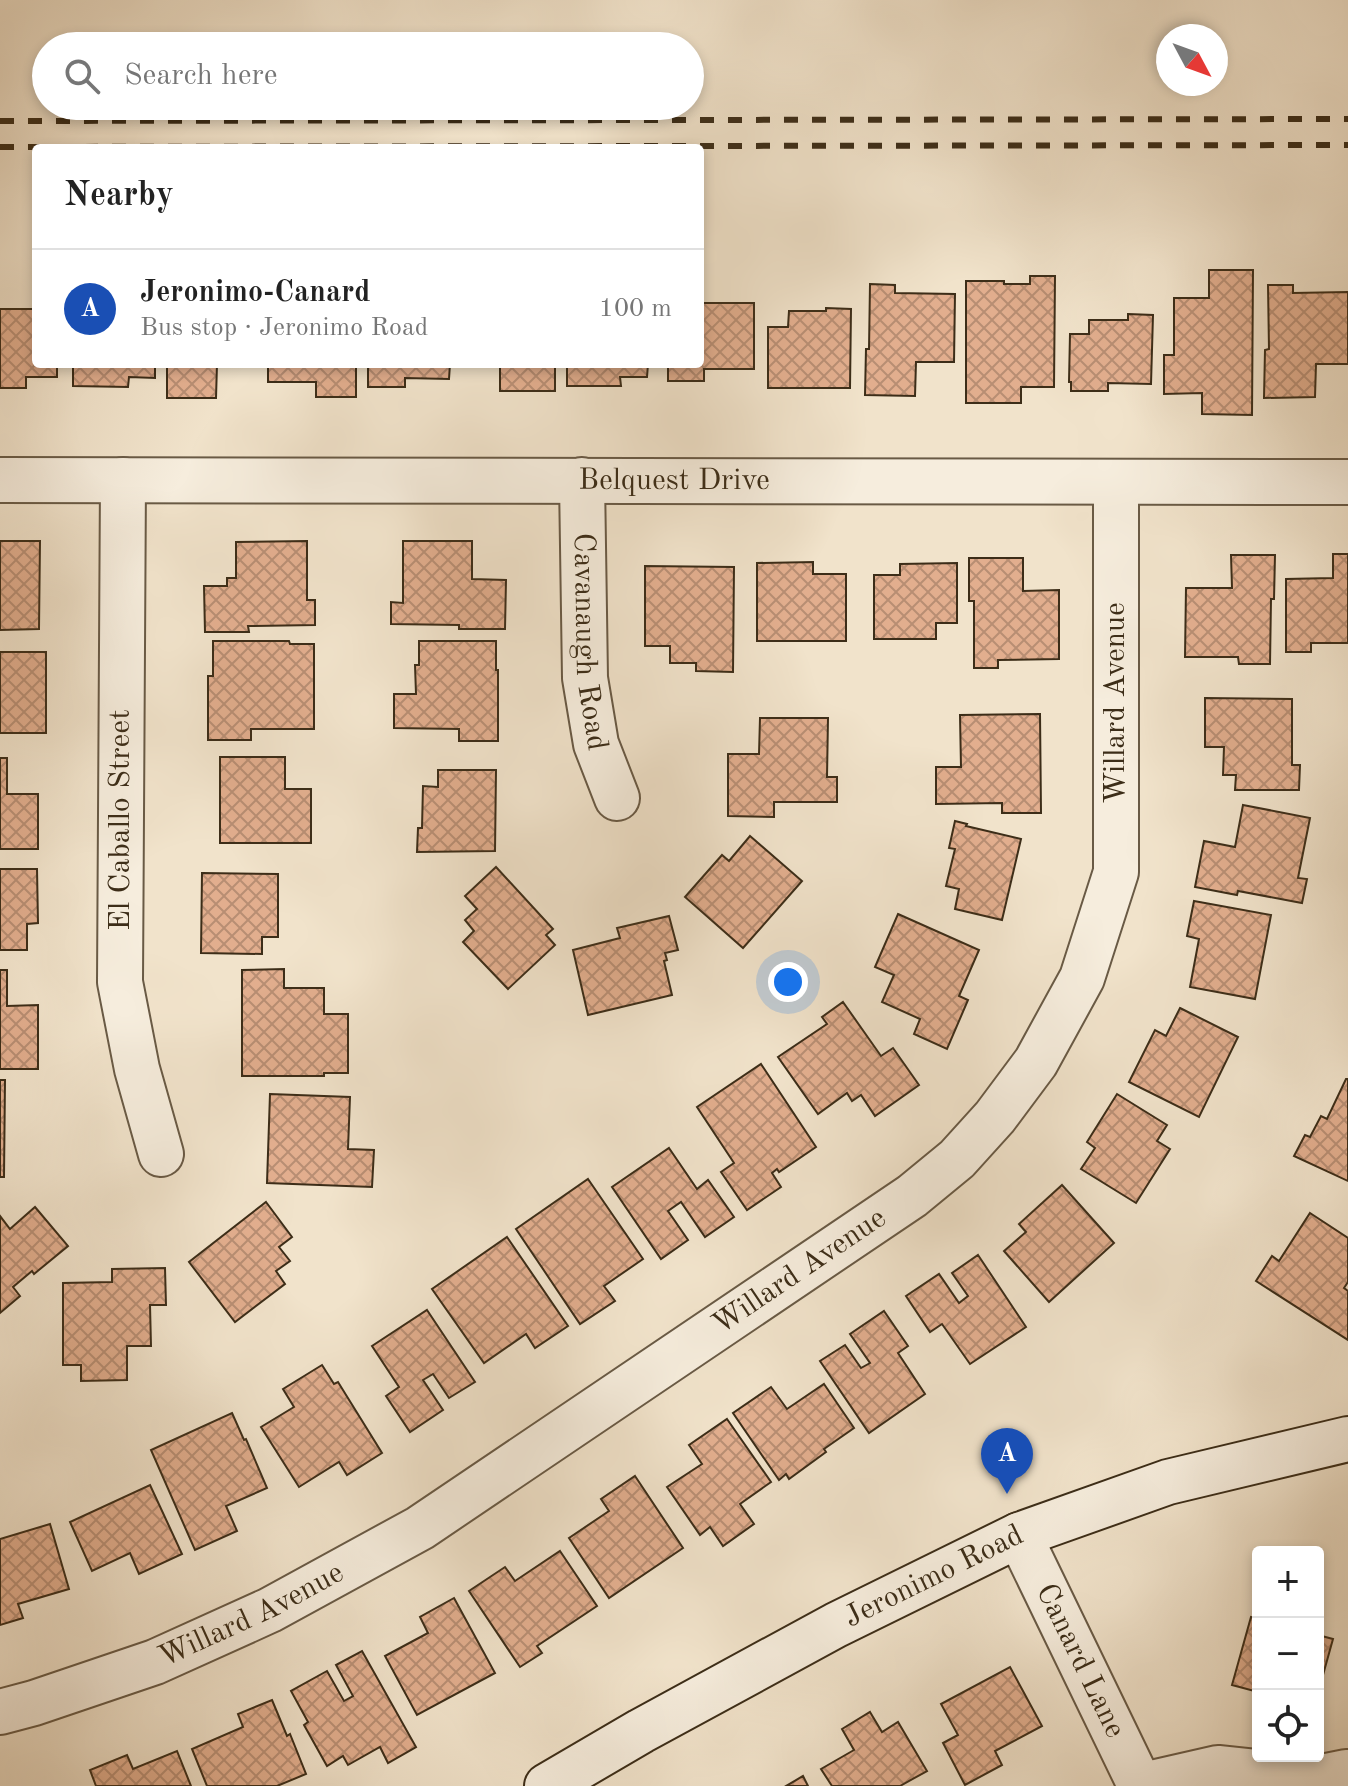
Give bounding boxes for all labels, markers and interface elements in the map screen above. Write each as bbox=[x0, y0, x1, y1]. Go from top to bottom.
north arrow bbox=[1156, 24, 1228, 96]
search box bbox=[32, 32, 704, 120]
icon: search bbox=[60, 54, 104, 98]
text: Search here bbox=[124, 61, 278, 91]
text: Nearby bbox=[64, 179, 174, 213]
text: Jeronimo-Canard bbox=[140, 278, 370, 308]
text: A bbox=[80, 296, 100, 322]
text: 100 m bbox=[599, 296, 672, 322]
text: Bus stop · Jeronimo Road bbox=[140, 315, 428, 341]
street label: Belquest Drive bbox=[578, 466, 770, 496]
street label: Cavanaugh Road bbox=[568, 532, 612, 753]
street label: Willard Avenue bbox=[1101, 602, 1131, 804]
street label: El Caballo Street bbox=[106, 709, 136, 931]
your location bbox=[768, 962, 808, 1002]
street label: Willard Avenue bbox=[708, 1203, 892, 1341]
pin: A bbox=[981, 1428, 1033, 1494]
street label: Jeronimo Road bbox=[840, 1520, 1028, 1633]
map controls bbox=[1252, 1546, 1324, 1762]
button: + bbox=[1252, 1546, 1324, 1618]
street label: Willard Avenue bbox=[155, 1558, 349, 1673]
street label: Canard Lane bbox=[1030, 1579, 1130, 1743]
button: − bbox=[1252, 1618, 1324, 1690]
button: locate bbox=[1252, 1690, 1324, 1762]

